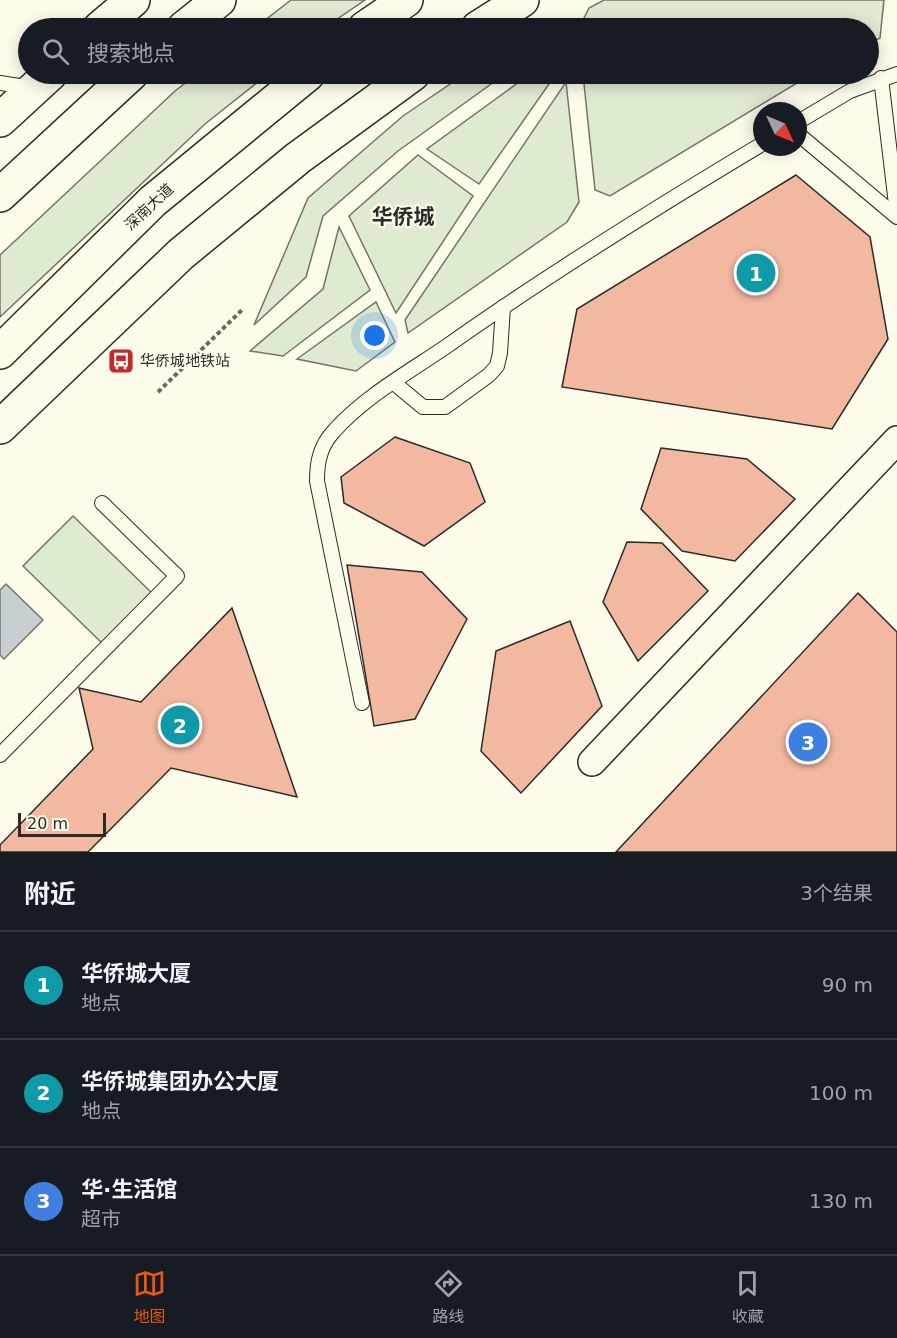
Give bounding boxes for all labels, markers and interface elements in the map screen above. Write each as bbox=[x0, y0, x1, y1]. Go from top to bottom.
search box bbox=[18, 18, 879, 84]
icon: search bbox=[39, 35, 72, 68]
text: 搜索地点 bbox=[87, 41, 175, 66]
north arrow bbox=[753, 102, 807, 156]
street label: 深南大道 bbox=[121, 180, 177, 234]
district label: 华侨城 bbox=[372, 205, 435, 229]
pin: 1 bbox=[736, 250, 776, 296]
your location bbox=[360, 321, 389, 350]
bus stop icon: 华侨城地铁站 bbox=[106, 346, 136, 376]
place label: 华侨城地铁站 bbox=[140, 352, 230, 370]
pin: 2 bbox=[160, 702, 200, 748]
pin: 3 bbox=[788, 720, 828, 764]
scale bar bbox=[18, 810, 106, 838]
text: 20 m bbox=[27, 814, 68, 833]
text: 附近 bbox=[24, 879, 76, 909]
text: 3个结果 bbox=[800, 881, 873, 905]
text: 华侨城大厦 bbox=[81, 961, 191, 986]
text: 1 bbox=[37, 973, 50, 997]
text: 90 m bbox=[822, 973, 873, 997]
text: 地点 bbox=[81, 991, 121, 1015]
text: 华侨城集团办公大厦 bbox=[81, 1069, 279, 1094]
text: 2 bbox=[37, 1081, 50, 1105]
text: 100 m bbox=[809, 1081, 873, 1105]
text: 地点 bbox=[81, 1099, 121, 1123]
text: 华·生活馆 bbox=[81, 1177, 177, 1202]
text: 3 bbox=[37, 1189, 50, 1213]
text: 130 m bbox=[809, 1189, 873, 1213]
text: 超市 bbox=[81, 1207, 121, 1231]
tab: 地图 bbox=[133, 1267, 166, 1327]
tab: 路线 bbox=[432, 1267, 465, 1327]
tab: 收藏 bbox=[731, 1267, 764, 1327]

